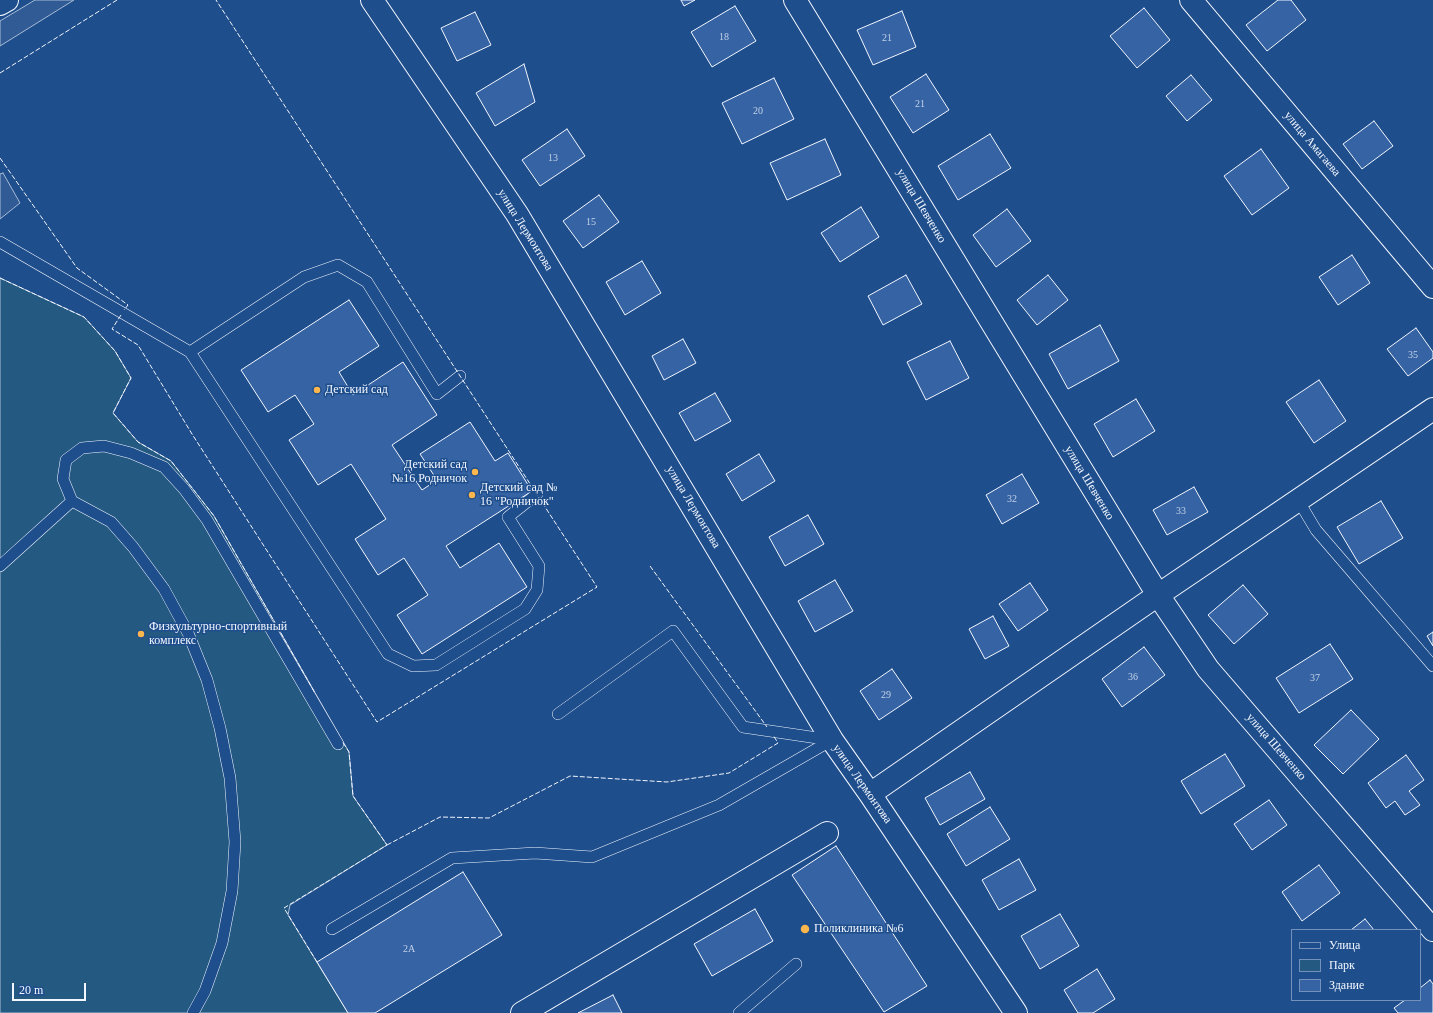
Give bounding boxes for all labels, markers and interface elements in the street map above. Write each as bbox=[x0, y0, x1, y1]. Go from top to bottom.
house number: 18 bbox=[719, 31, 729, 43]
house number: 21 bbox=[882, 32, 892, 44]
house number: 21 bbox=[915, 98, 925, 110]
house number: 20 bbox=[753, 105, 763, 117]
street label: улица Амагаева bbox=[1281, 109, 1343, 179]
house number: 13 bbox=[548, 152, 558, 164]
street label: улица Шевченко bbox=[893, 166, 949, 246]
street label: улица Лермонтова bbox=[494, 186, 556, 274]
house number: 15 bbox=[586, 216, 596, 228]
house number: 35 bbox=[1408, 349, 1418, 361]
place label: Детский сад bbox=[325, 383, 388, 397]
marker: Детский сад bbox=[312, 385, 322, 395]
street label: улица Шевченко bbox=[1061, 443, 1117, 523]
place label: Детский сад №16 Родничок bbox=[392, 458, 467, 486]
street label: улица Лермонтова bbox=[663, 463, 723, 551]
marker: Детский сад №16 Родничок bbox=[470, 467, 480, 477]
place label: Детский сад № 16 "Родничок" bbox=[480, 481, 557, 509]
marker: Детский сад № 16 "Родничок" bbox=[467, 490, 477, 500]
house number: 32 bbox=[1007, 493, 1017, 505]
house number: 33 bbox=[1176, 505, 1186, 517]
place label: Физкультурно-спортивный комплекс bbox=[149, 620, 287, 648]
marker: Физкультурно-спортивный комплекс bbox=[136, 629, 146, 639]
house number: 36 bbox=[1128, 671, 1138, 683]
house number: 37 bbox=[1310, 672, 1320, 684]
house number: 29 bbox=[881, 689, 891, 701]
street label: улица Шевченко bbox=[1243, 710, 1309, 784]
street label: улица Лермонтова bbox=[829, 741, 895, 827]
place label: Поликлиника №6 bbox=[814, 922, 903, 936]
marker: Поликлиника №6 bbox=[799, 923, 811, 935]
legend bbox=[1291, 929, 1421, 1001]
text: Улица bbox=[1329, 938, 1360, 952]
house number: 2А bbox=[403, 943, 415, 955]
text: Парк bbox=[1329, 958, 1355, 972]
scale bar bbox=[14, 975, 88, 1001]
text: Здание bbox=[1329, 978, 1364, 992]
text: 20 m bbox=[19, 983, 43, 997]

